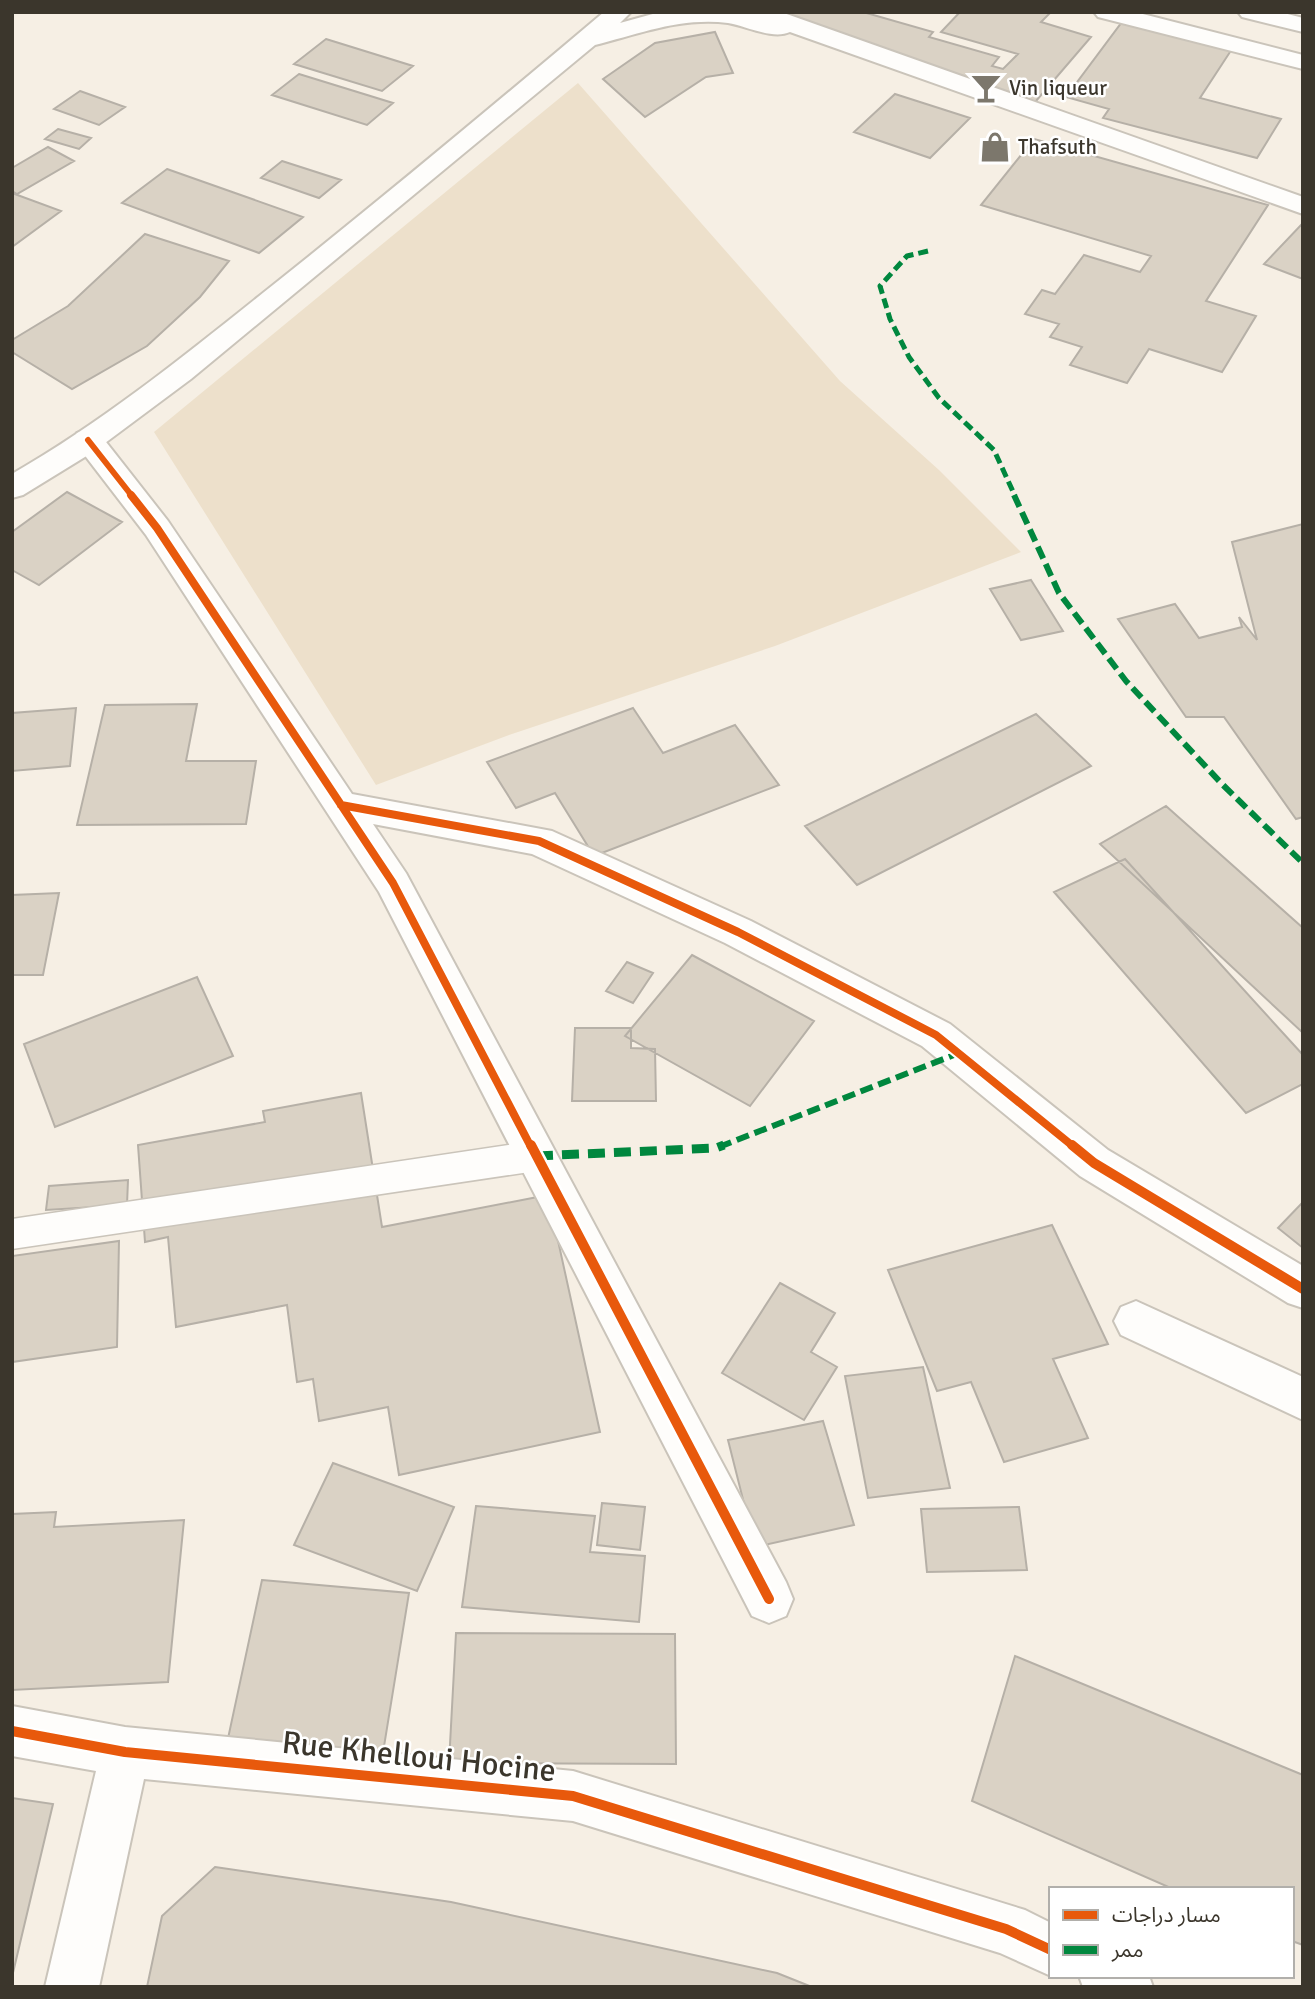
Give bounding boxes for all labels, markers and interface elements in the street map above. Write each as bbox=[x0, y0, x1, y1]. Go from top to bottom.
bar icon: Vin liqueur bbox=[969, 71, 1003, 105]
place label: Vin liqueur bbox=[1009, 75, 1107, 101]
shop icon: Thafsuth bbox=[978, 130, 1012, 164]
place label: Thafsuth bbox=[1018, 134, 1097, 160]
street label: Rue Khelloui Hocine bbox=[280, 1723, 558, 1790]
legend bbox=[1049, 1887, 1294, 1978]
text: مسار دراجات bbox=[1112, 1902, 1221, 1928]
text: ممر bbox=[1111, 1937, 1143, 1963]

